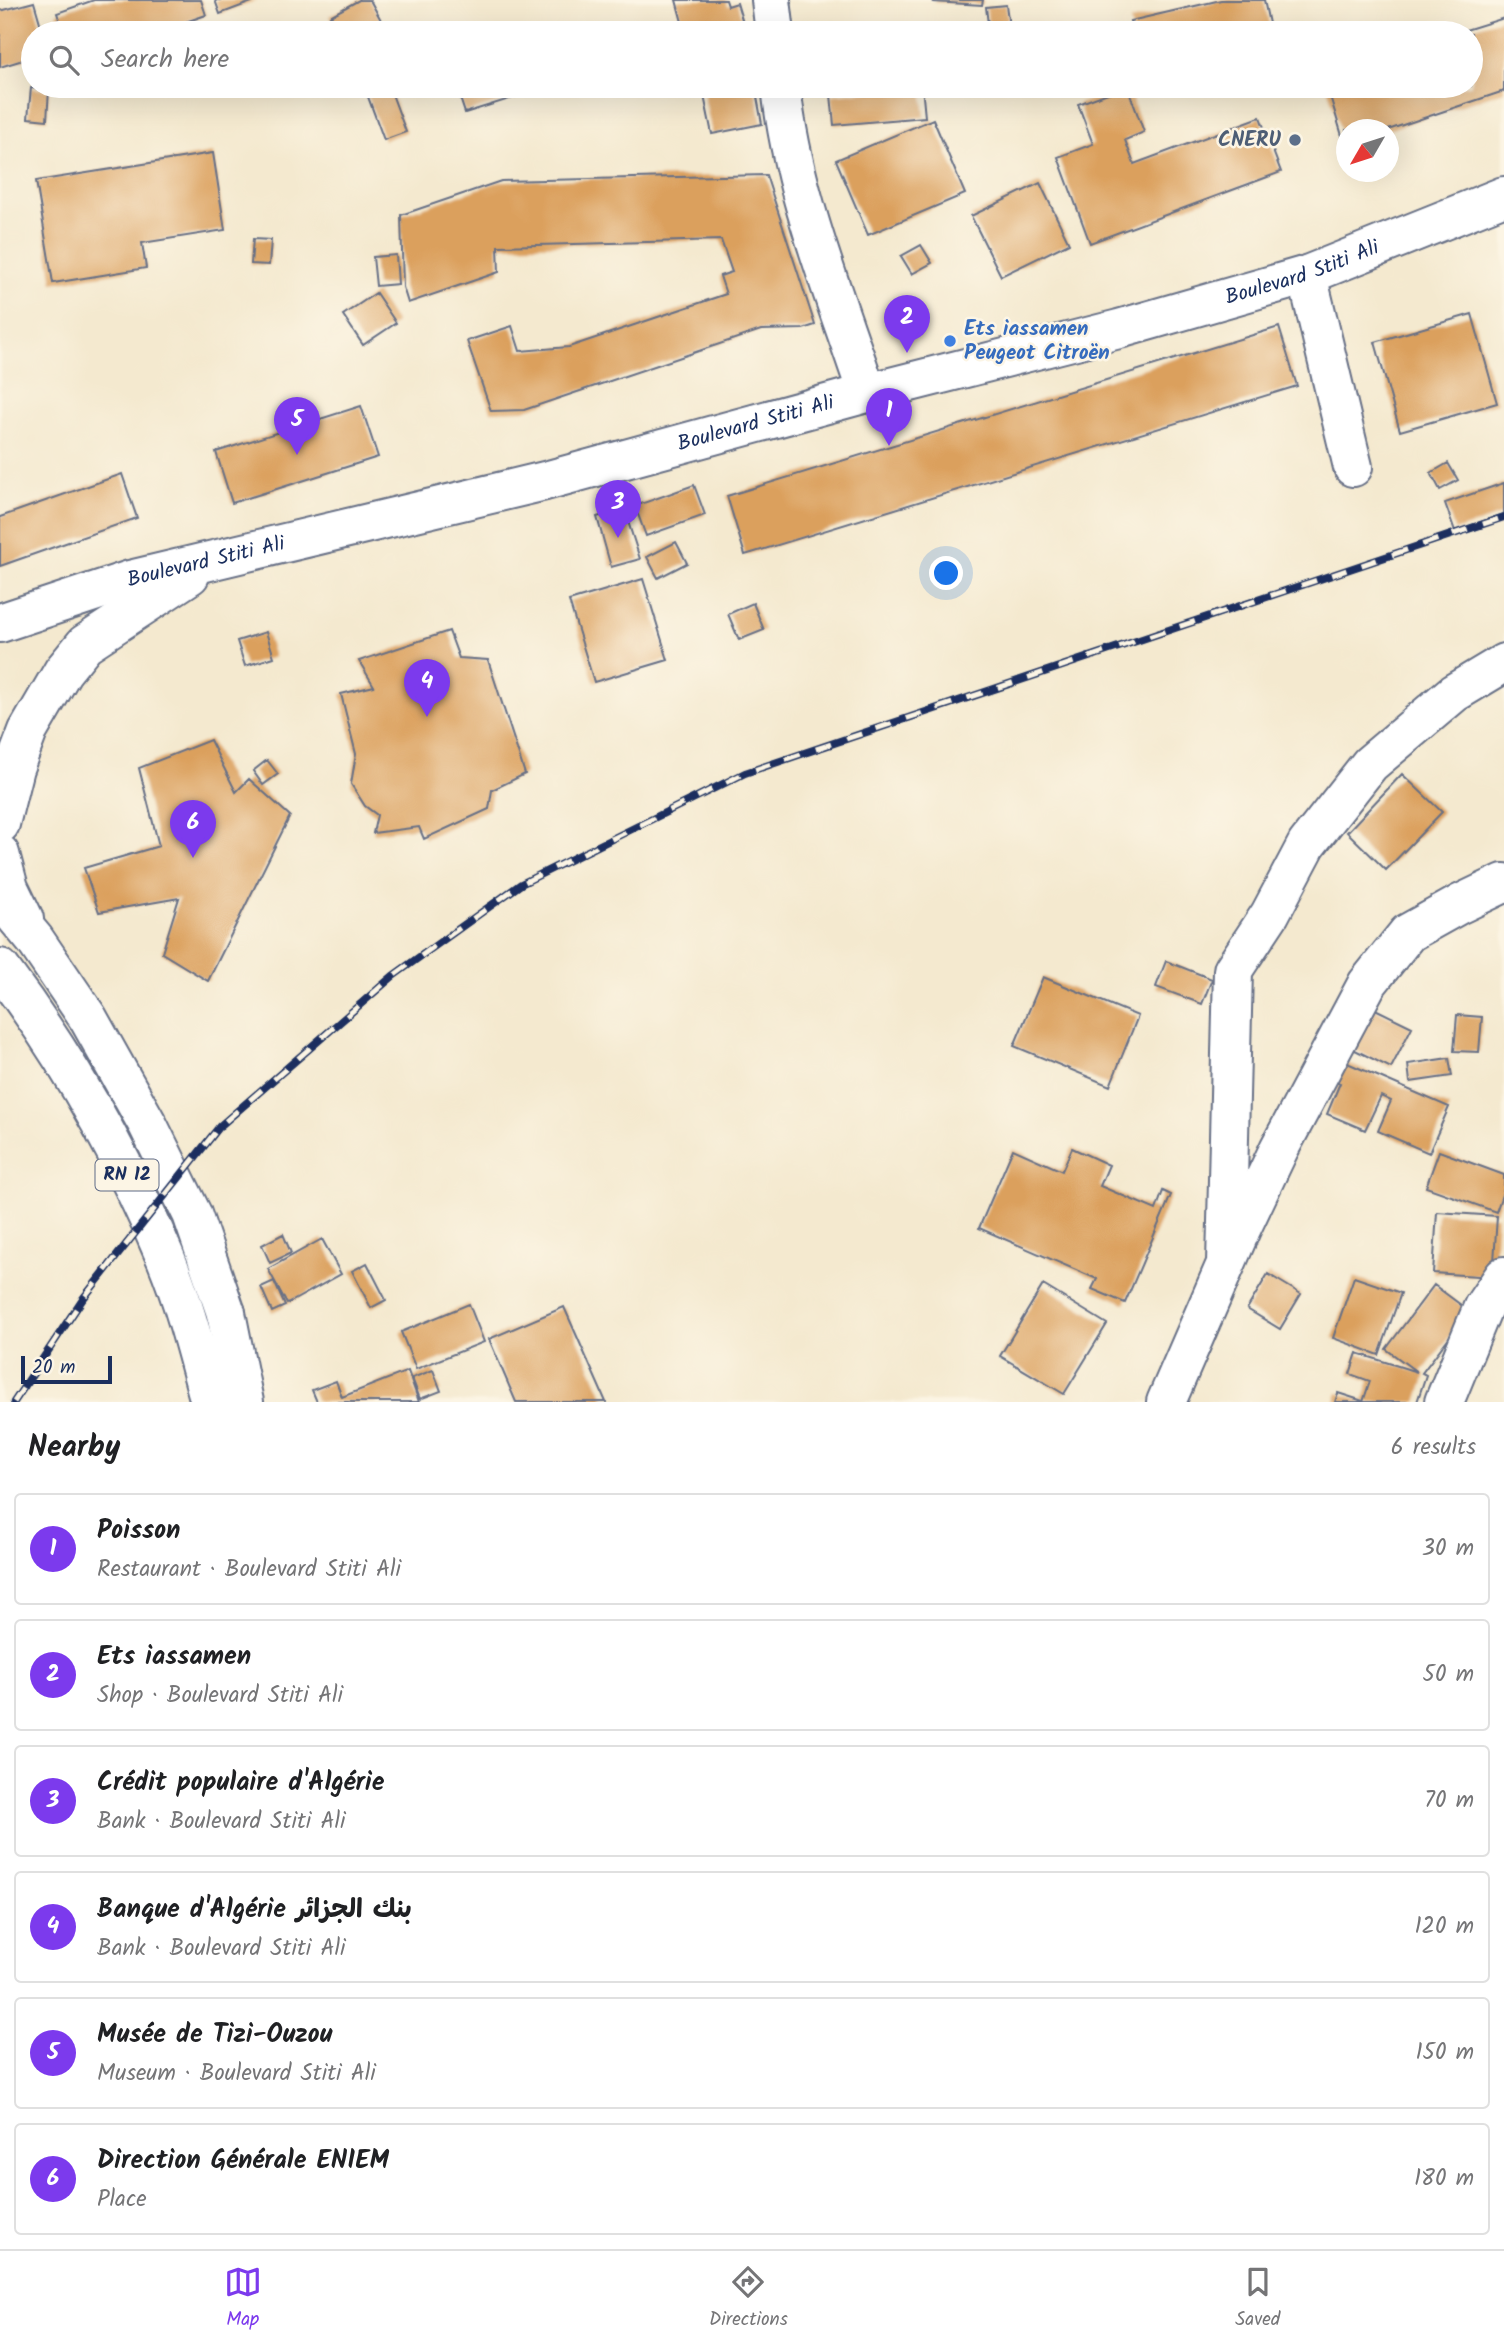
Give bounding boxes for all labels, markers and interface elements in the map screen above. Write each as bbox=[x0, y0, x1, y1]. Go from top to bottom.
search box bbox=[21, 21, 1483, 98]
text: Search here bbox=[101, 39, 229, 81]
icon: search bbox=[45, 41, 83, 79]
north arrow bbox=[1336, 119, 1399, 182]
place label: CNERU bbox=[1218, 124, 1281, 157]
marker: CNERU bbox=[1287, 132, 1303, 148]
street label: Boulevard Stiti Ali bbox=[1221, 231, 1385, 314]
pin: 2 bbox=[884, 295, 930, 353]
place label: Ets iassamen Peugeot Citroën bbox=[964, 313, 1110, 370]
marker: Ets iassamen Peugeot Citroën bbox=[942, 333, 958, 349]
street label: Boulevard Stiti Ali bbox=[674, 386, 839, 461]
pin: 1 bbox=[866, 388, 912, 446]
pin: 5 bbox=[274, 397, 320, 455]
pin: 3 bbox=[595, 480, 641, 538]
street label: Boulevard Stiti Ali bbox=[124, 527, 289, 597]
your location bbox=[929, 556, 963, 590]
pin: 4 bbox=[404, 659, 450, 717]
pin: 6 bbox=[170, 800, 216, 858]
road number: RN 12 bbox=[96, 1160, 158, 1190]
scale bar bbox=[21, 1353, 112, 1385]
text: 20 m bbox=[32, 1353, 75, 1383]
text: Nearby bbox=[28, 1424, 120, 1472]
text: 6 results bbox=[1391, 1430, 1476, 1466]
text: Poisson bbox=[97, 1510, 180, 1552]
text: 1 bbox=[50, 1531, 56, 1567]
text: 30 m bbox=[1422, 1531, 1474, 1567]
text: Restaurant · Boulevard Stiti Ali bbox=[97, 1552, 401, 1588]
text: Ets iassamen bbox=[97, 1636, 251, 1678]
text: 2 bbox=[46, 1657, 60, 1693]
text: 50 m bbox=[1423, 1657, 1474, 1693]
text: Shop · Boulevard Stiti Ali bbox=[97, 1678, 343, 1714]
text: Crédit populaire d'Algérie bbox=[97, 1762, 384, 1804]
text: 3 bbox=[47, 1783, 59, 1819]
text: 70 m bbox=[1424, 1783, 1474, 1819]
text: Bank · Boulevard Stiti Ali bbox=[97, 1804, 346, 1840]
text: Banque d'Algérie بنك الجزائر bbox=[97, 1889, 412, 1931]
text: 4 bbox=[47, 1909, 59, 1945]
text: 120 m bbox=[1414, 1909, 1474, 1945]
text: Bank · Boulevard Stiti Ali bbox=[97, 1931, 346, 1967]
text: Musée de Tizi-Ouzou bbox=[97, 2014, 332, 2056]
text: 5 bbox=[47, 2035, 59, 2071]
text: 150 m bbox=[1415, 2035, 1474, 2071]
text: Museum · Boulevard Stiti Ali bbox=[97, 2056, 376, 2092]
text: Direction Générale ENIEM bbox=[97, 2140, 389, 2182]
text: 6 bbox=[47, 2161, 59, 2197]
text: 180 m bbox=[1414, 2161, 1474, 2197]
text: Place bbox=[97, 2182, 147, 2218]
tab: Map bbox=[224, 2263, 262, 2335]
tab: Directions bbox=[709, 2263, 788, 2335]
tab: Saved bbox=[1235, 2263, 1280, 2335]

